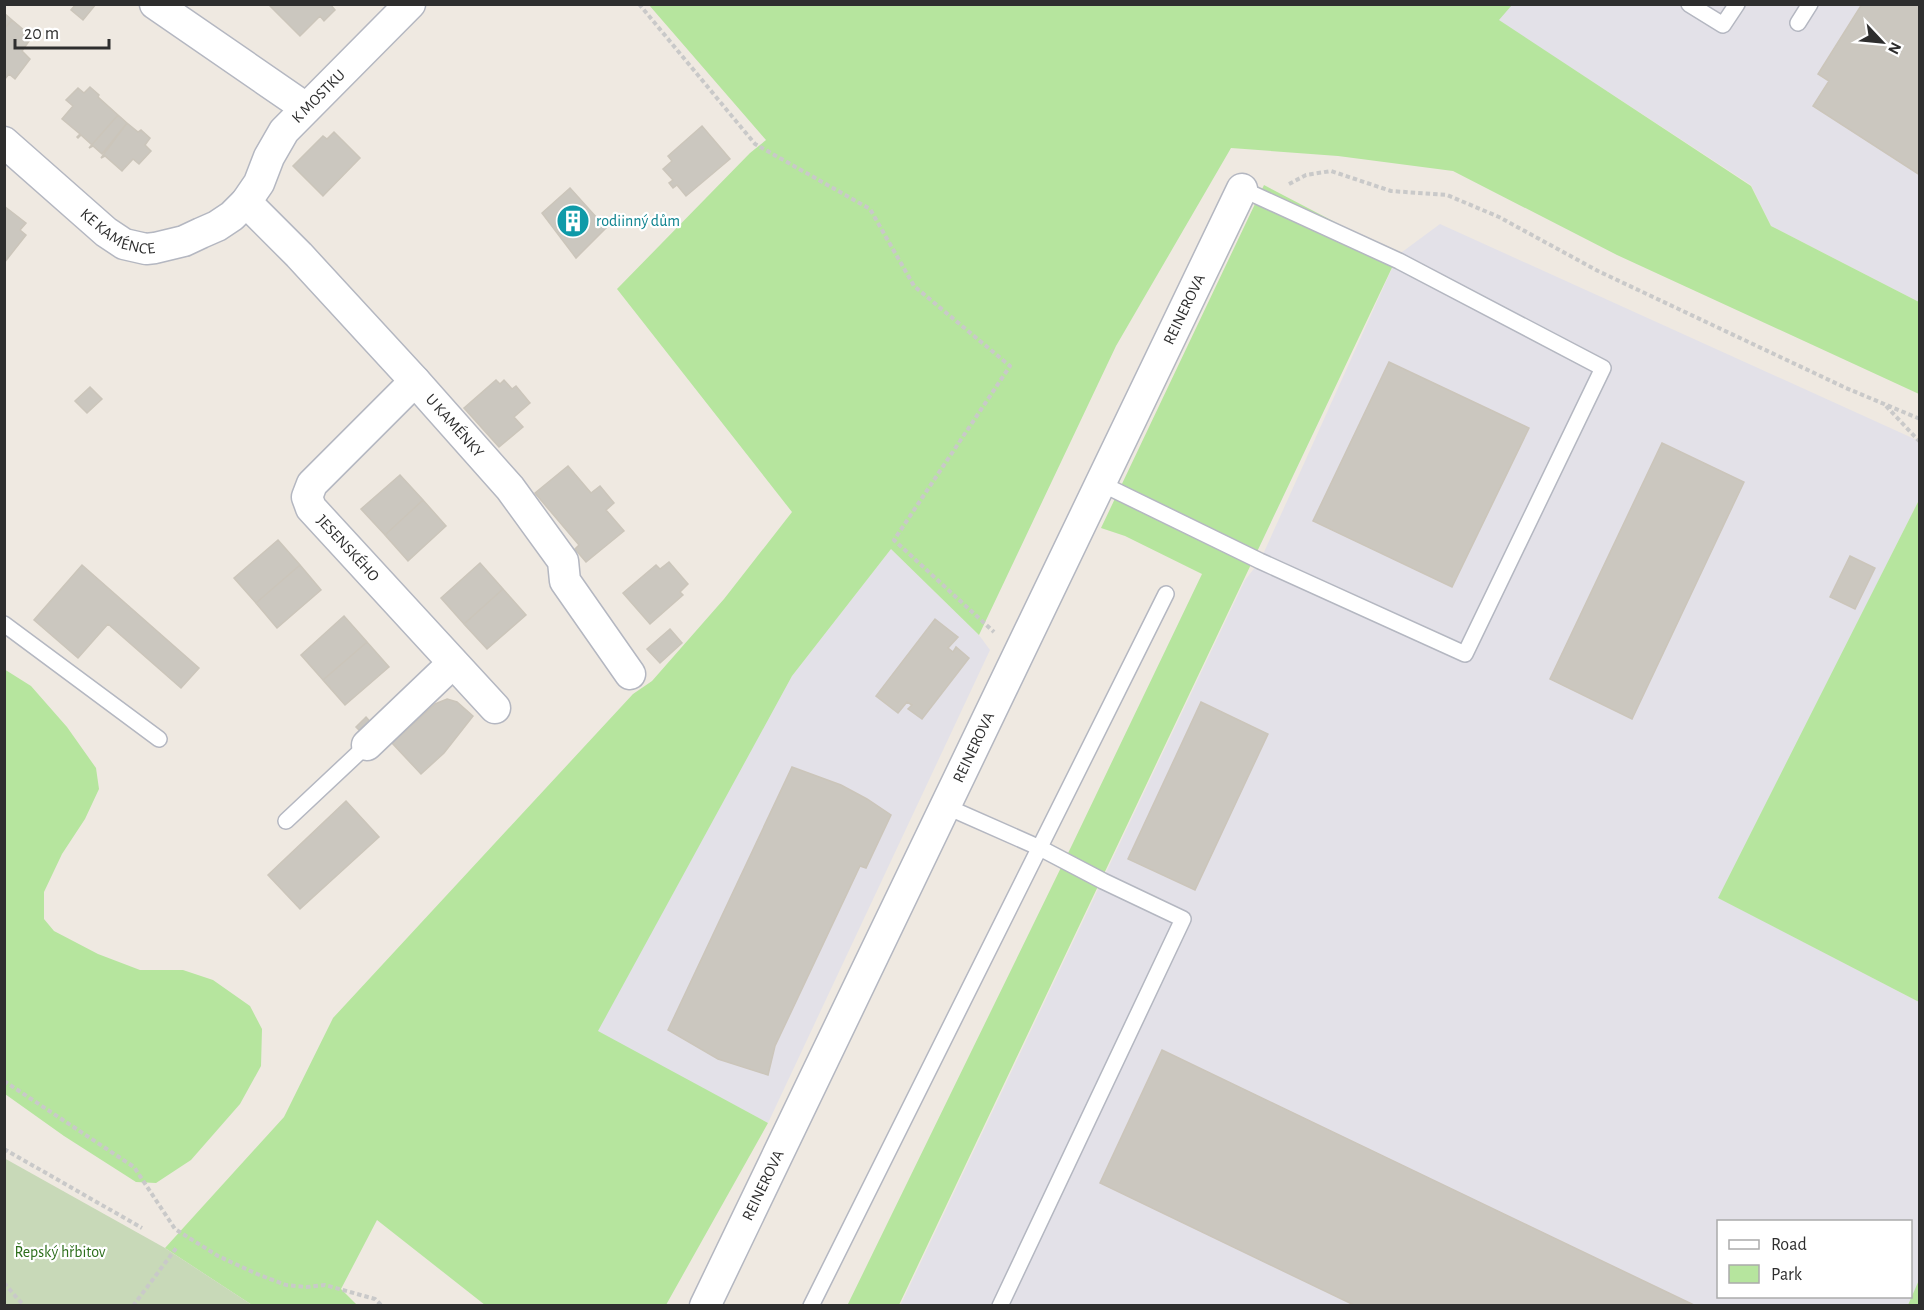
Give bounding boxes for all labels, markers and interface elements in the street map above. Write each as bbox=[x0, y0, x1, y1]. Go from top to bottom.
scale bar bbox=[15, 12, 110, 50]
north arrow bbox=[1852, 12, 1912, 72]
text: 20 m bbox=[24, 25, 59, 43]
text: N bbox=[1885, 40, 1904, 57]
street label: K MOSTKU bbox=[289, 66, 348, 126]
building icon: rodiinný dům bbox=[555, 203, 591, 239]
street label: KE KAMÉNCE bbox=[77, 205, 156, 257]
place label: rodiinný dům bbox=[596, 213, 680, 230]
street label: REINEROVA bbox=[1161, 271, 1208, 347]
street label: U KAMÉNKY bbox=[422, 391, 487, 461]
street label: JESENSKÉHO bbox=[314, 512, 382, 585]
street label: REINEROVA bbox=[950, 709, 997, 785]
street label: REINEROVA bbox=[739, 1147, 787, 1223]
legend bbox=[1717, 1220, 1912, 1298]
text: Road bbox=[1771, 1236, 1807, 1254]
park label: Řepský hřbitov bbox=[14, 1242, 106, 1261]
text: Park bbox=[1771, 1266, 1803, 1284]

